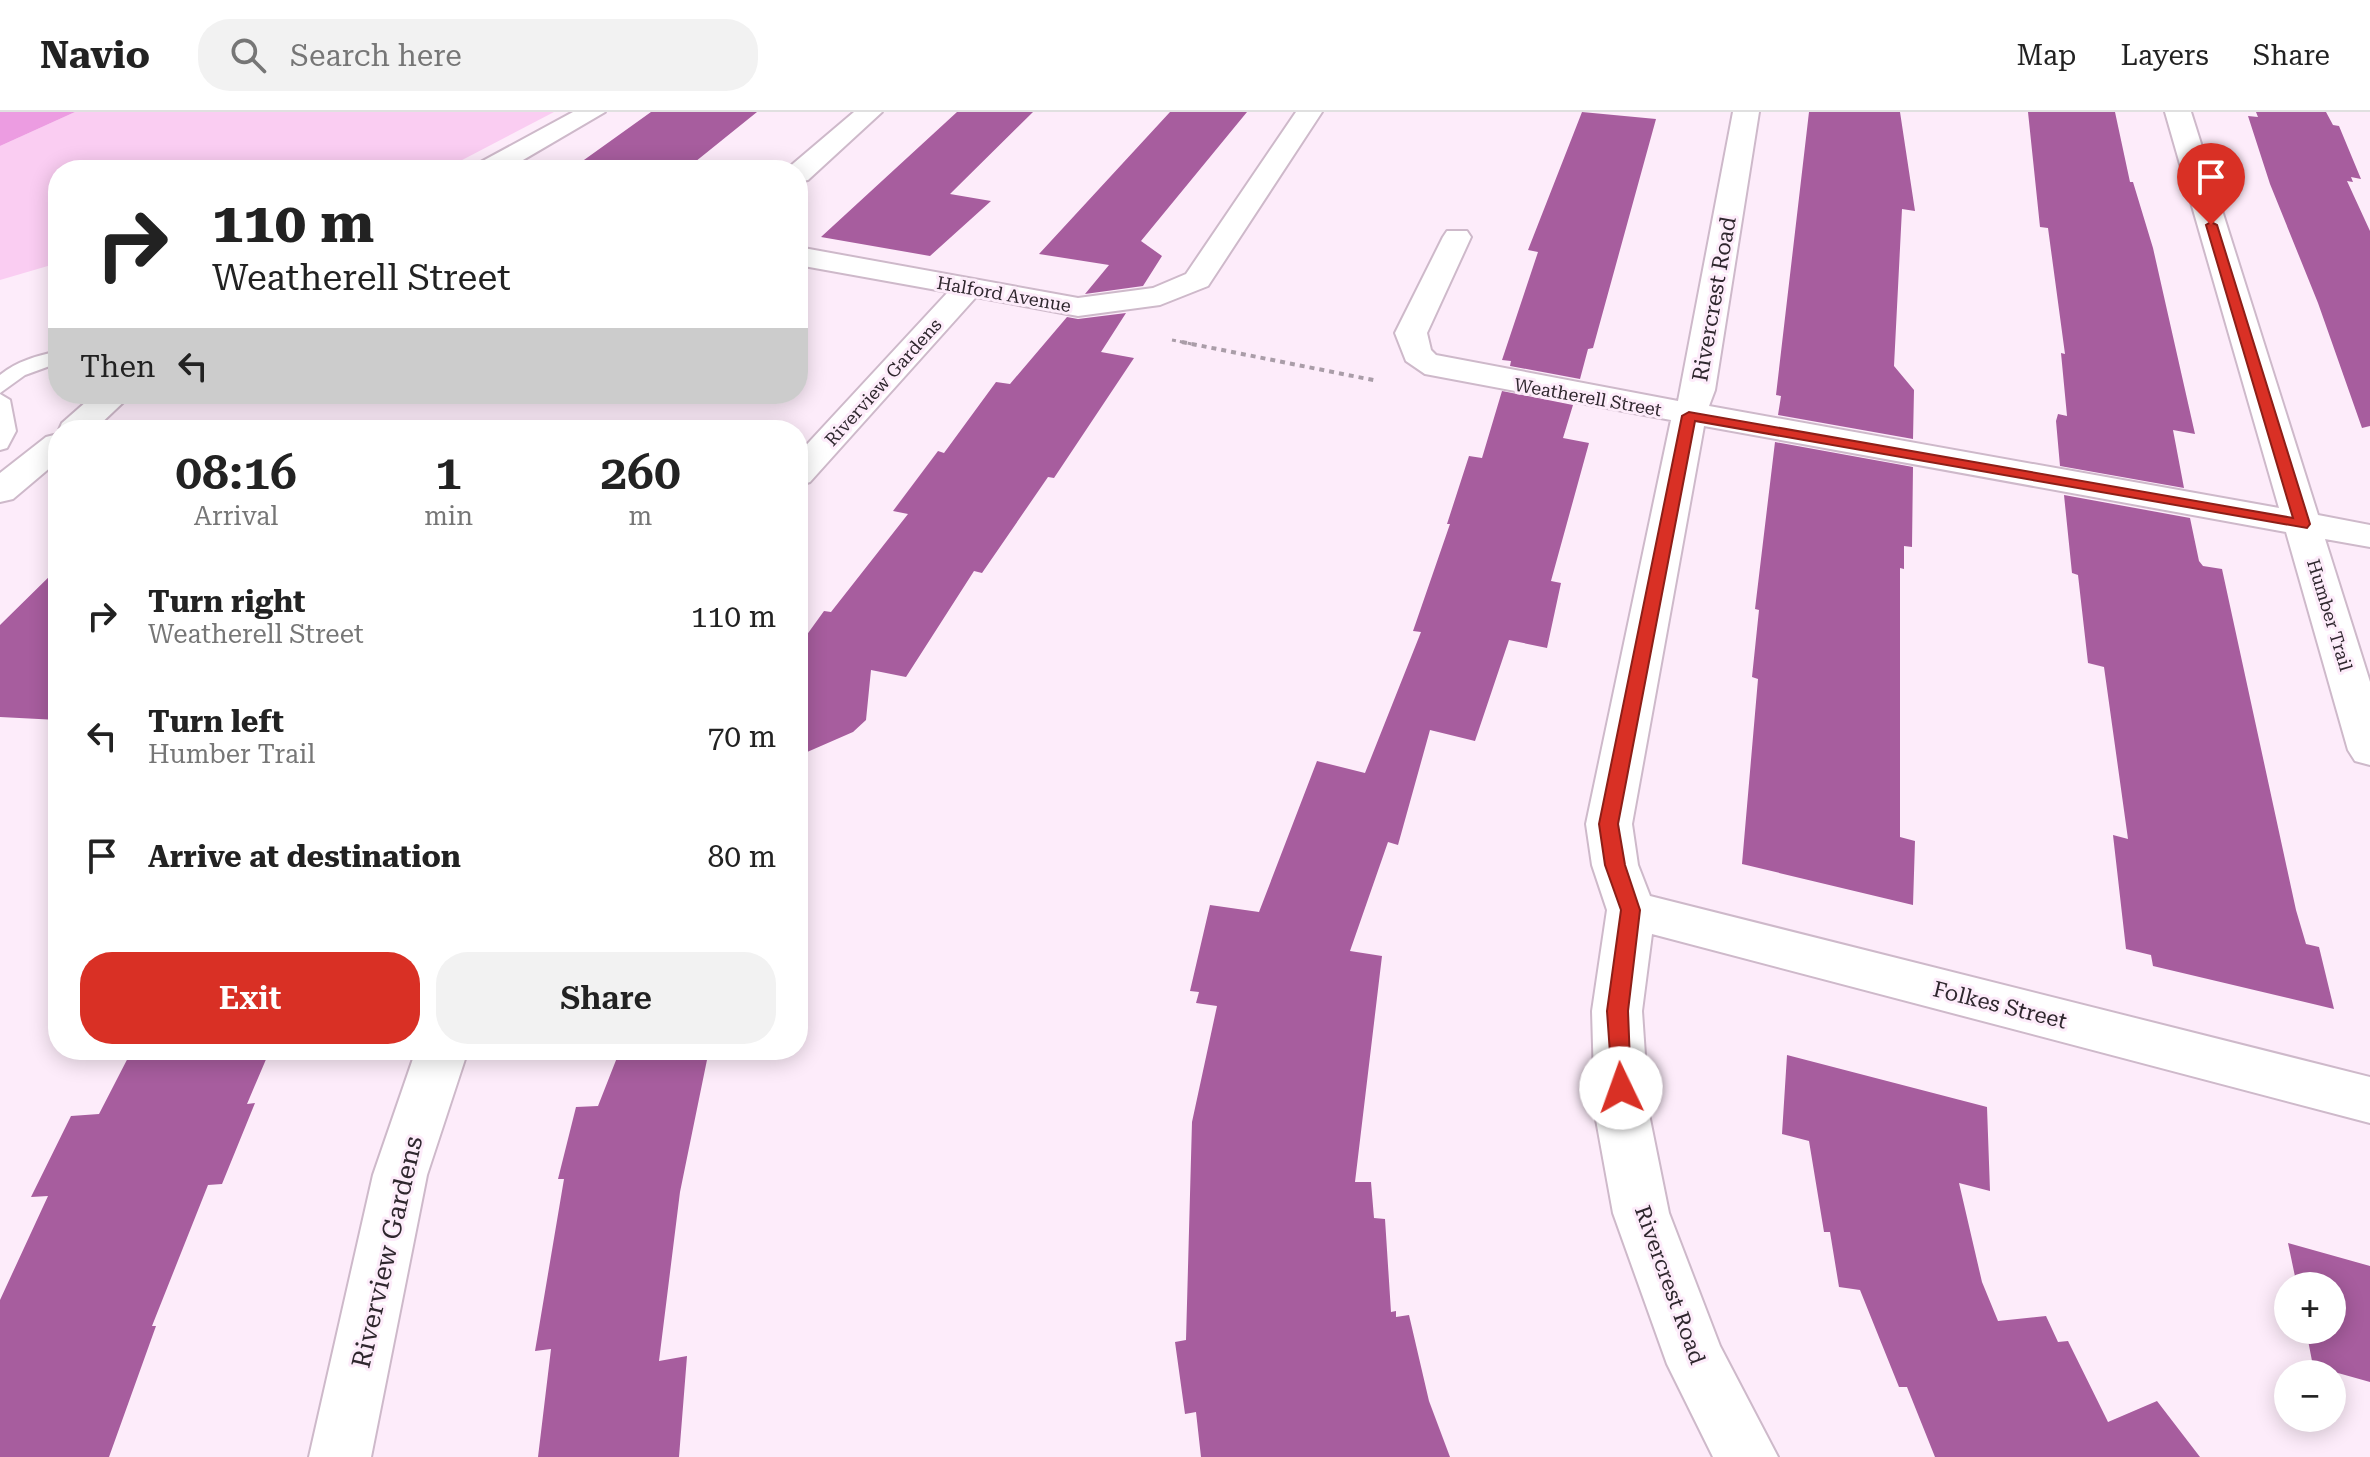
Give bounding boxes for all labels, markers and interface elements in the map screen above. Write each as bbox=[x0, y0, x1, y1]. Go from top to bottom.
search box bbox=[198, 19, 758, 91]
text: Navio bbox=[40, 33, 150, 77]
icon: search bbox=[226, 33, 270, 77]
text: Search here bbox=[290, 38, 462, 73]
text: Map bbox=[2017, 39, 2076, 72]
text: Layers bbox=[2120, 39, 2209, 72]
text: Share bbox=[2253, 39, 2330, 72]
pin bbox=[2177, 143, 2245, 225]
icon: arrive bbox=[2189, 155, 2233, 199]
text: 110 m bbox=[212, 190, 374, 256]
icon: right bbox=[80, 192, 184, 296]
street label: Rivercrest Road bbox=[1687, 215, 1741, 383]
text: Weatherell Street bbox=[212, 257, 511, 299]
street label: Halford Avenue bbox=[935, 272, 1073, 316]
street label: Riverview Gardens bbox=[820, 314, 946, 450]
icon: left bbox=[171, 344, 215, 388]
text: Then bbox=[80, 349, 155, 384]
street label: Weatherell Street bbox=[1513, 374, 1664, 420]
text: 08:16 bbox=[175, 445, 297, 501]
text: 1 bbox=[435, 445, 462, 501]
text: 260 bbox=[600, 445, 681, 501]
text: Arrival bbox=[194, 501, 278, 531]
text: min bbox=[424, 501, 473, 531]
text: m bbox=[629, 501, 652, 531]
street label: Humber Trail bbox=[2303, 557, 2357, 674]
text: Turn right bbox=[148, 584, 305, 619]
icon: right bbox=[80, 594, 124, 638]
text: 110 m bbox=[691, 599, 776, 634]
text: Weatherell Street bbox=[148, 619, 364, 649]
text: Turn left bbox=[148, 704, 284, 739]
icon: left bbox=[80, 714, 124, 758]
text: 70 m bbox=[707, 719, 776, 754]
text: Humber Trail bbox=[148, 739, 315, 769]
icon: arrive bbox=[80, 834, 124, 878]
text: Arrive at destination bbox=[148, 839, 461, 874]
text: 80 m bbox=[707, 839, 776, 874]
button: Exit bbox=[80, 952, 420, 1044]
button: Share bbox=[436, 952, 776, 1044]
street label: Folkes Street bbox=[1931, 976, 2069, 1034]
position arrow bbox=[1579, 1046, 1663, 1130]
street label: Riverview Gardens bbox=[346, 1133, 428, 1371]
street label: Rivercrest Road bbox=[1630, 1202, 1710, 1368]
map controls bbox=[2274, 1272, 2346, 1432]
button: + bbox=[2274, 1272, 2346, 1344]
button: − bbox=[2274, 1360, 2346, 1432]

